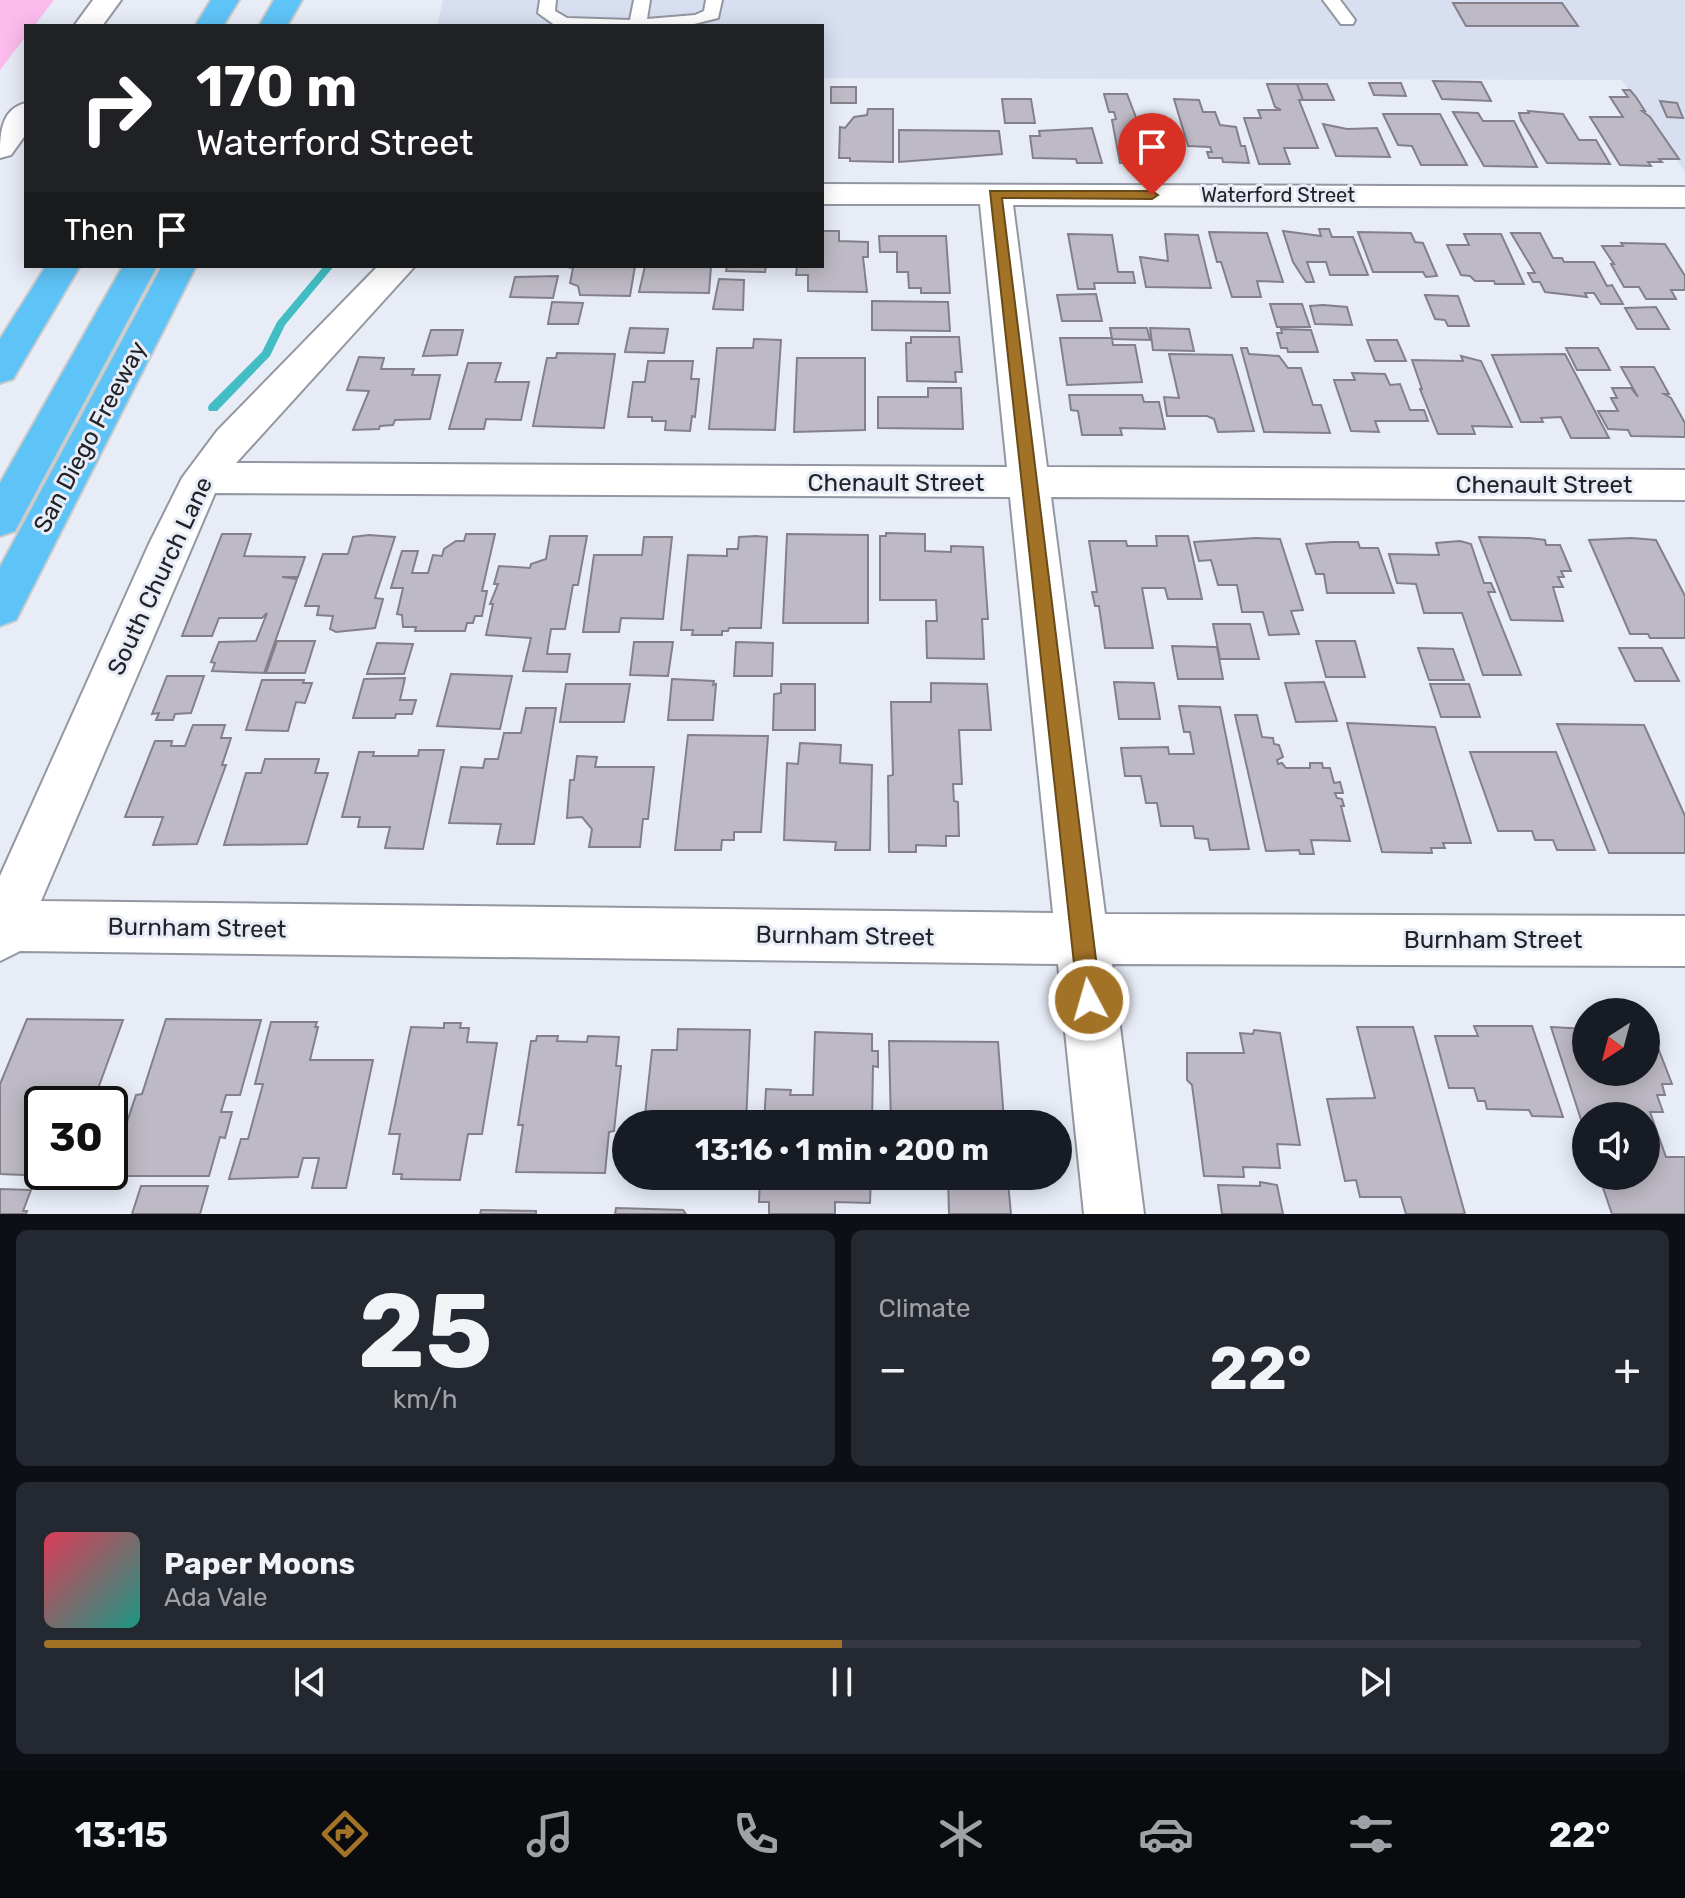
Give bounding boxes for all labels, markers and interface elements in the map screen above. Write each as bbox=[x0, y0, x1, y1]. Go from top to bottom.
text: 170 m bbox=[196, 54, 357, 120]
icon: right bbox=[64, 56, 168, 160]
pin bbox=[1118, 113, 1186, 195]
text: Waterford Street bbox=[196, 121, 473, 164]
icon: arrive bbox=[1130, 125, 1174, 169]
street label: Waterford Street bbox=[1201, 183, 1355, 207]
icon: arrive bbox=[150, 208, 194, 252]
text: Then bbox=[64, 212, 134, 248]
street label: San Diego Freeway bbox=[28, 337, 152, 537]
street label: Chenault Street bbox=[808, 469, 984, 497]
street label: Chenault Street bbox=[1456, 471, 1632, 499]
street label: South Church Lane bbox=[102, 472, 218, 680]
street label: Burnham Street bbox=[107, 912, 287, 944]
street label: Burnham Street bbox=[755, 920, 935, 952]
street label: Burnham Street bbox=[1404, 926, 1582, 954]
position arrow bbox=[1047, 958, 1131, 1042]
north arrow bbox=[1572, 998, 1660, 1086]
map controls bbox=[1572, 998, 1660, 1190]
speed limit sign: 30 bbox=[24, 1086, 128, 1190]
button: sound bbox=[1572, 1102, 1660, 1190]
text: 13:16 · 1 min · 200 m bbox=[695, 1132, 989, 1168]
text: 25 bbox=[358, 1270, 493, 1393]
text: Climate bbox=[879, 1293, 971, 1324]
text: 22° bbox=[1209, 1333, 1312, 1404]
text: − bbox=[879, 1343, 907, 1395]
text: + bbox=[1614, 1343, 1641, 1395]
text: km/h bbox=[393, 1384, 458, 1415]
text: Paper Moons bbox=[164, 1546, 355, 1582]
text: Ada Vale bbox=[164, 1582, 268, 1613]
icon: previous bbox=[288, 1660, 332, 1704]
icon: pause bbox=[820, 1660, 864, 1704]
icon: next bbox=[1353, 1660, 1397, 1704]
icon: directions bbox=[317, 1806, 373, 1862]
icon: music bbox=[522, 1806, 578, 1862]
icon: phone bbox=[728, 1806, 784, 1862]
icon: climate bbox=[933, 1806, 989, 1862]
icon: car bbox=[1138, 1806, 1194, 1862]
icon: filters bbox=[1343, 1806, 1399, 1862]
text: 13:15 bbox=[75, 1813, 168, 1856]
text: 22° bbox=[1549, 1813, 1610, 1856]

